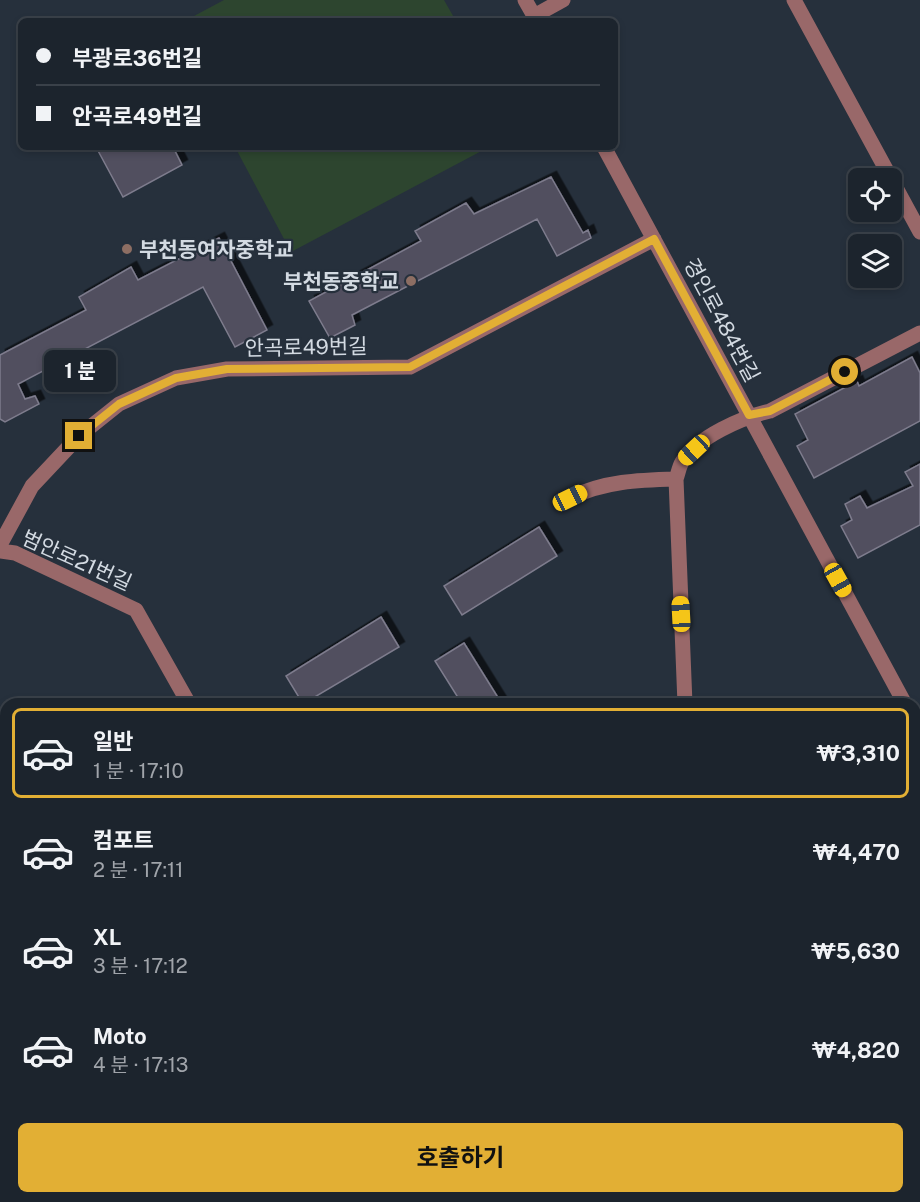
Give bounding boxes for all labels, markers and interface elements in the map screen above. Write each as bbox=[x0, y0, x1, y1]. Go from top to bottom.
text: 부광로36번길 bbox=[72, 45, 202, 71]
text: 안곡로49번길 bbox=[72, 103, 202, 129]
map controls bbox=[848, 168, 902, 288]
button: locate bbox=[848, 168, 902, 222]
button: layers bbox=[848, 234, 902, 288]
place label: 부천동여자중학교 bbox=[139, 237, 294, 262]
marker: 부천동여자중학교 bbox=[120, 242, 134, 256]
street label: 경인로484번길 bbox=[679, 254, 765, 386]
place label: 부천동중학교 bbox=[283, 269, 399, 294]
marker: 부천동중학교 bbox=[404, 274, 418, 288]
street label: 안곡로49번길 bbox=[244, 333, 368, 361]
callout: 1 분 bbox=[43, 349, 115, 391]
route start bbox=[831, 358, 858, 385]
text: 1 분 bbox=[64, 359, 96, 383]
route end bbox=[65, 422, 92, 449]
car bbox=[675, 431, 713, 469]
car bbox=[550, 482, 590, 514]
street label: 범안로21번길 bbox=[18, 525, 136, 595]
car bbox=[821, 560, 855, 600]
car bbox=[671, 596, 691, 632]
icon: car bbox=[21, 726, 75, 780]
text: 일반 bbox=[93, 728, 133, 754]
text: ₩3,310 bbox=[816, 740, 900, 766]
text: 1 분 · 17:10 bbox=[93, 759, 184, 783]
icon: car bbox=[21, 825, 75, 879]
text: 컴포트 bbox=[93, 827, 154, 853]
text: ₩4,470 bbox=[813, 839, 900, 865]
text: 2 분 · 17:11 bbox=[93, 858, 183, 882]
icon: car bbox=[21, 924, 75, 978]
text: XL bbox=[93, 924, 121, 950]
text: ₩5,630 bbox=[811, 938, 900, 964]
text: 3 분 · 17:12 bbox=[93, 954, 188, 978]
icon: car bbox=[21, 1023, 75, 1077]
text: Moto bbox=[93, 1023, 147, 1049]
text: ₩4,820 bbox=[812, 1037, 900, 1063]
text: 4 분 · 17:13 bbox=[93, 1053, 188, 1077]
button: 호출하기 bbox=[18, 1123, 903, 1192]

